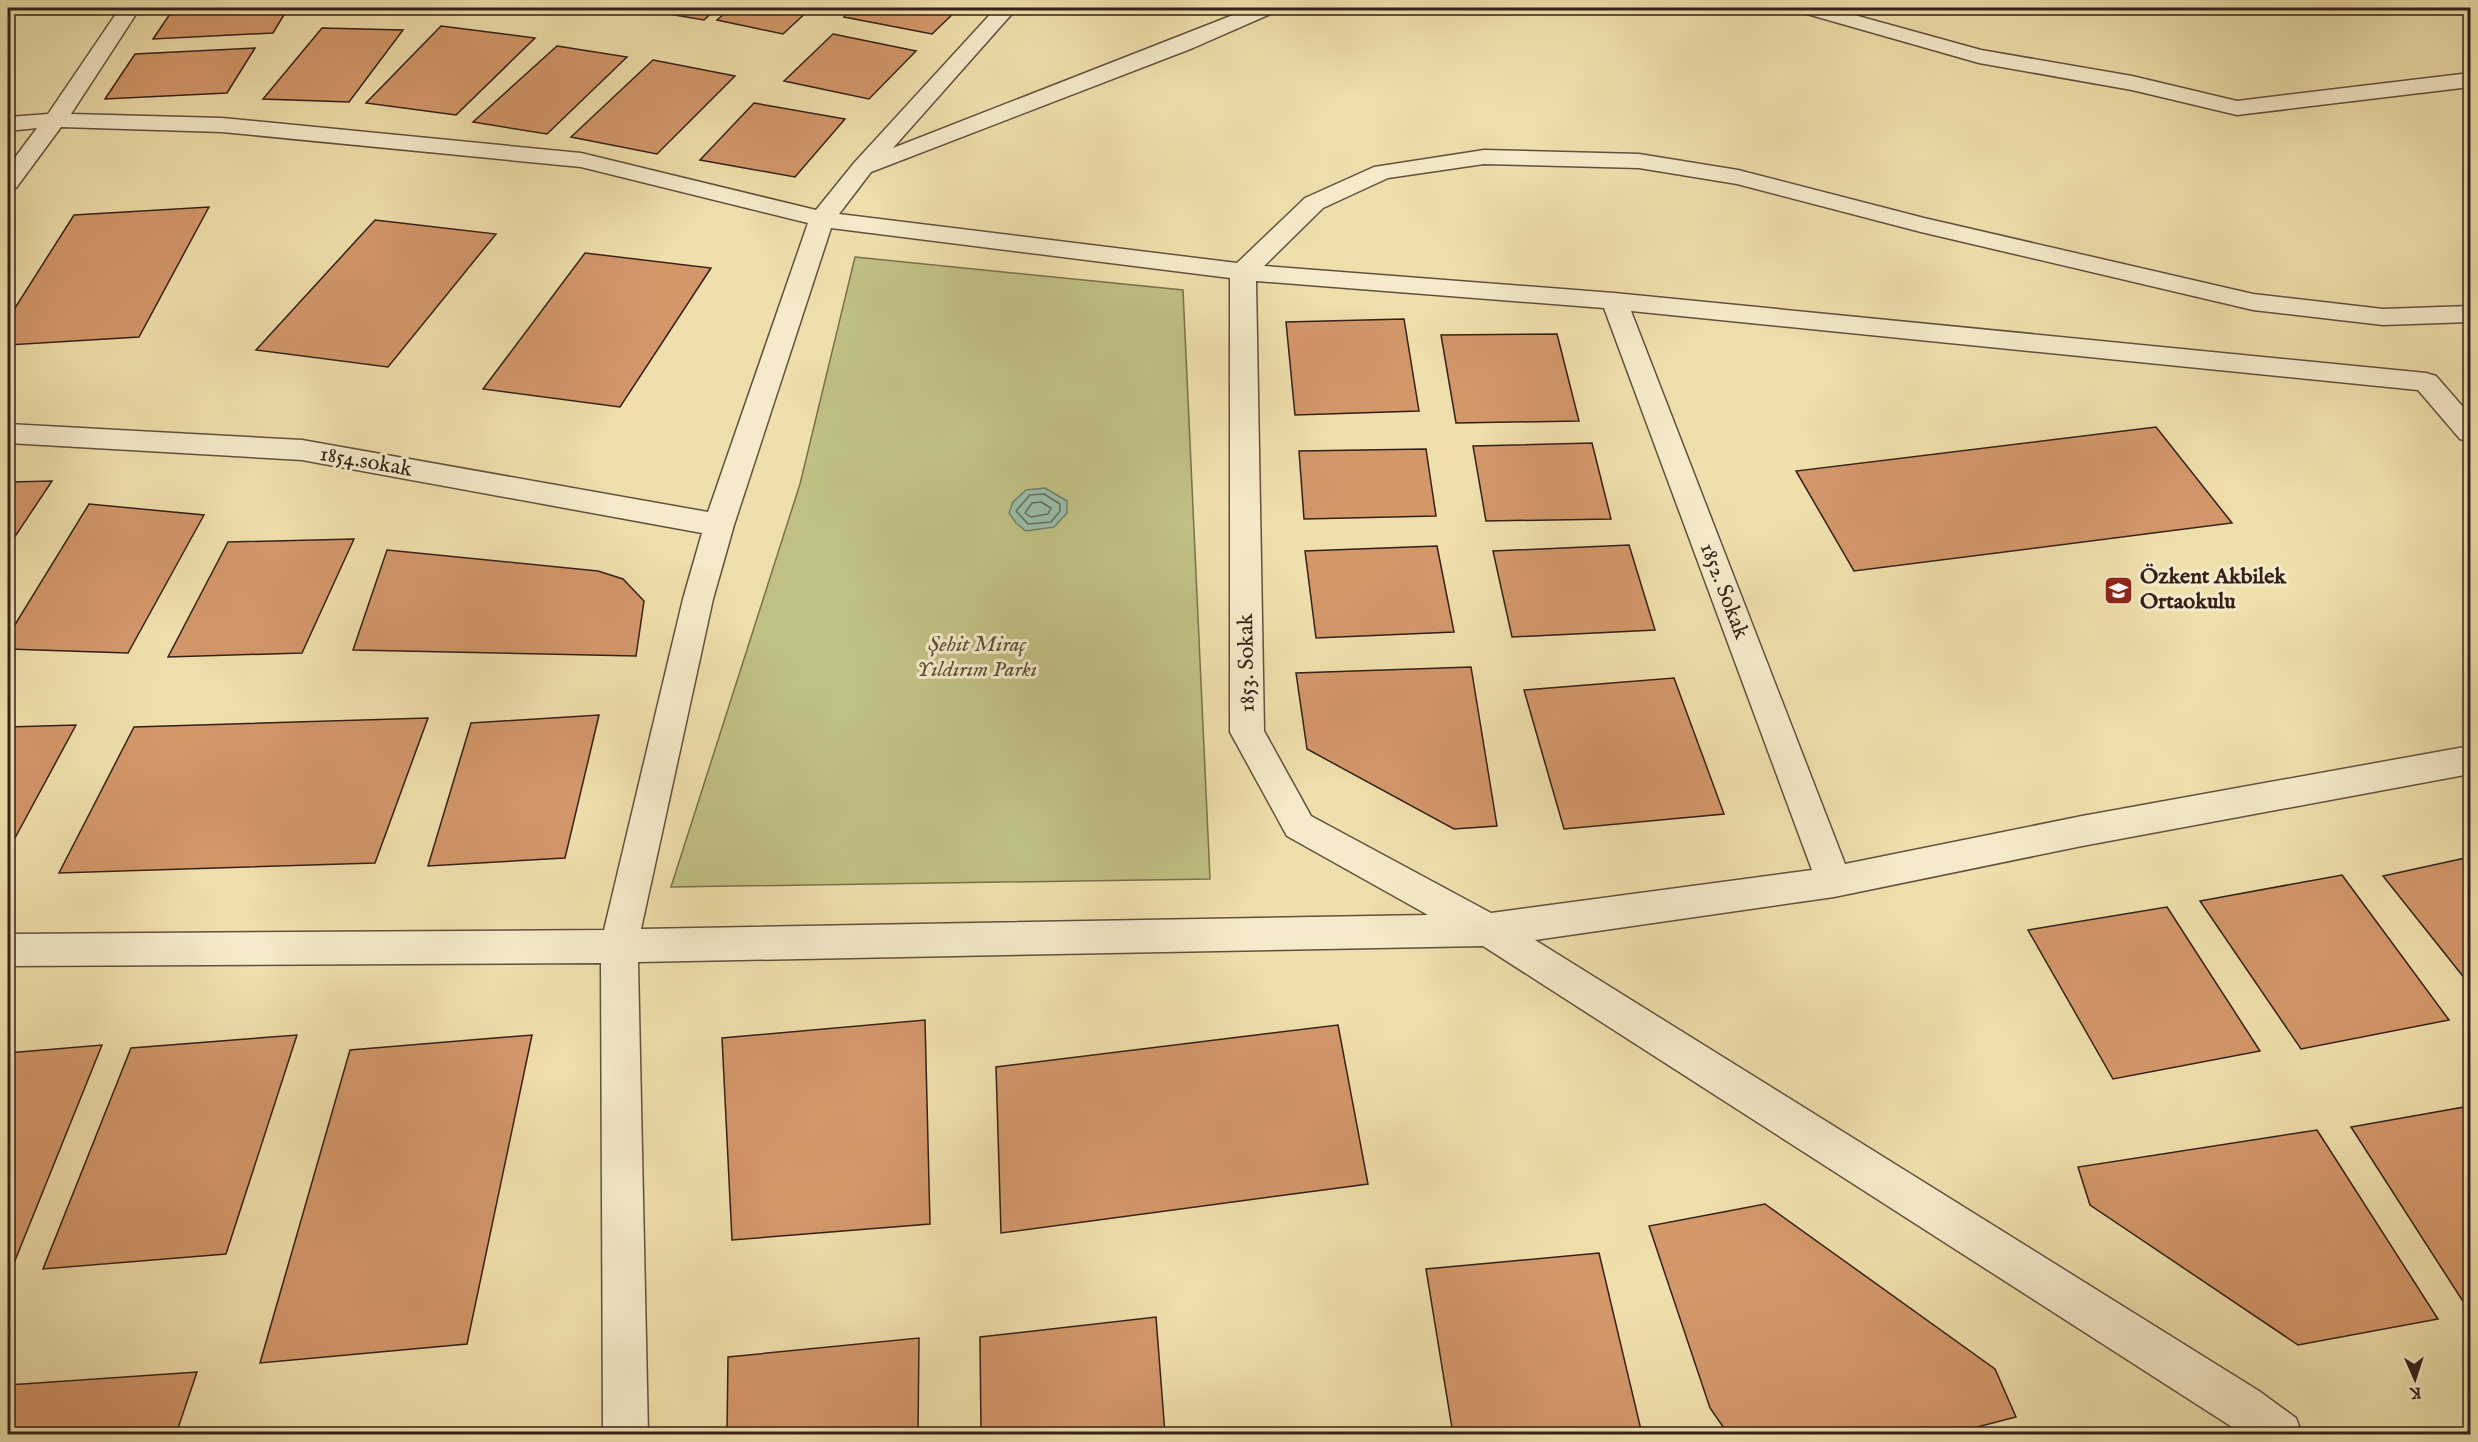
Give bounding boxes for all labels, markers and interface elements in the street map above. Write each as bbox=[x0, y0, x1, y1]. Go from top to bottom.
street label: 1854.sokak bbox=[318, 440, 415, 484]
street label: 1852. Sokak bbox=[1693, 539, 1755, 643]
place label: Özkent Akbilek Ortaokulu bbox=[2140, 563, 2287, 616]
school or university icon: Özkent Akbilek Ortaokulu bbox=[2103, 574, 2135, 606]
street label: 1853. Sokak bbox=[1232, 613, 1262, 713]
park label: Şehit Miraç Yıldırım Parkı bbox=[917, 631, 1037, 684]
north arrow bbox=[2385, 1349, 2445, 1409]
text: K bbox=[2408, 1382, 2422, 1402]

